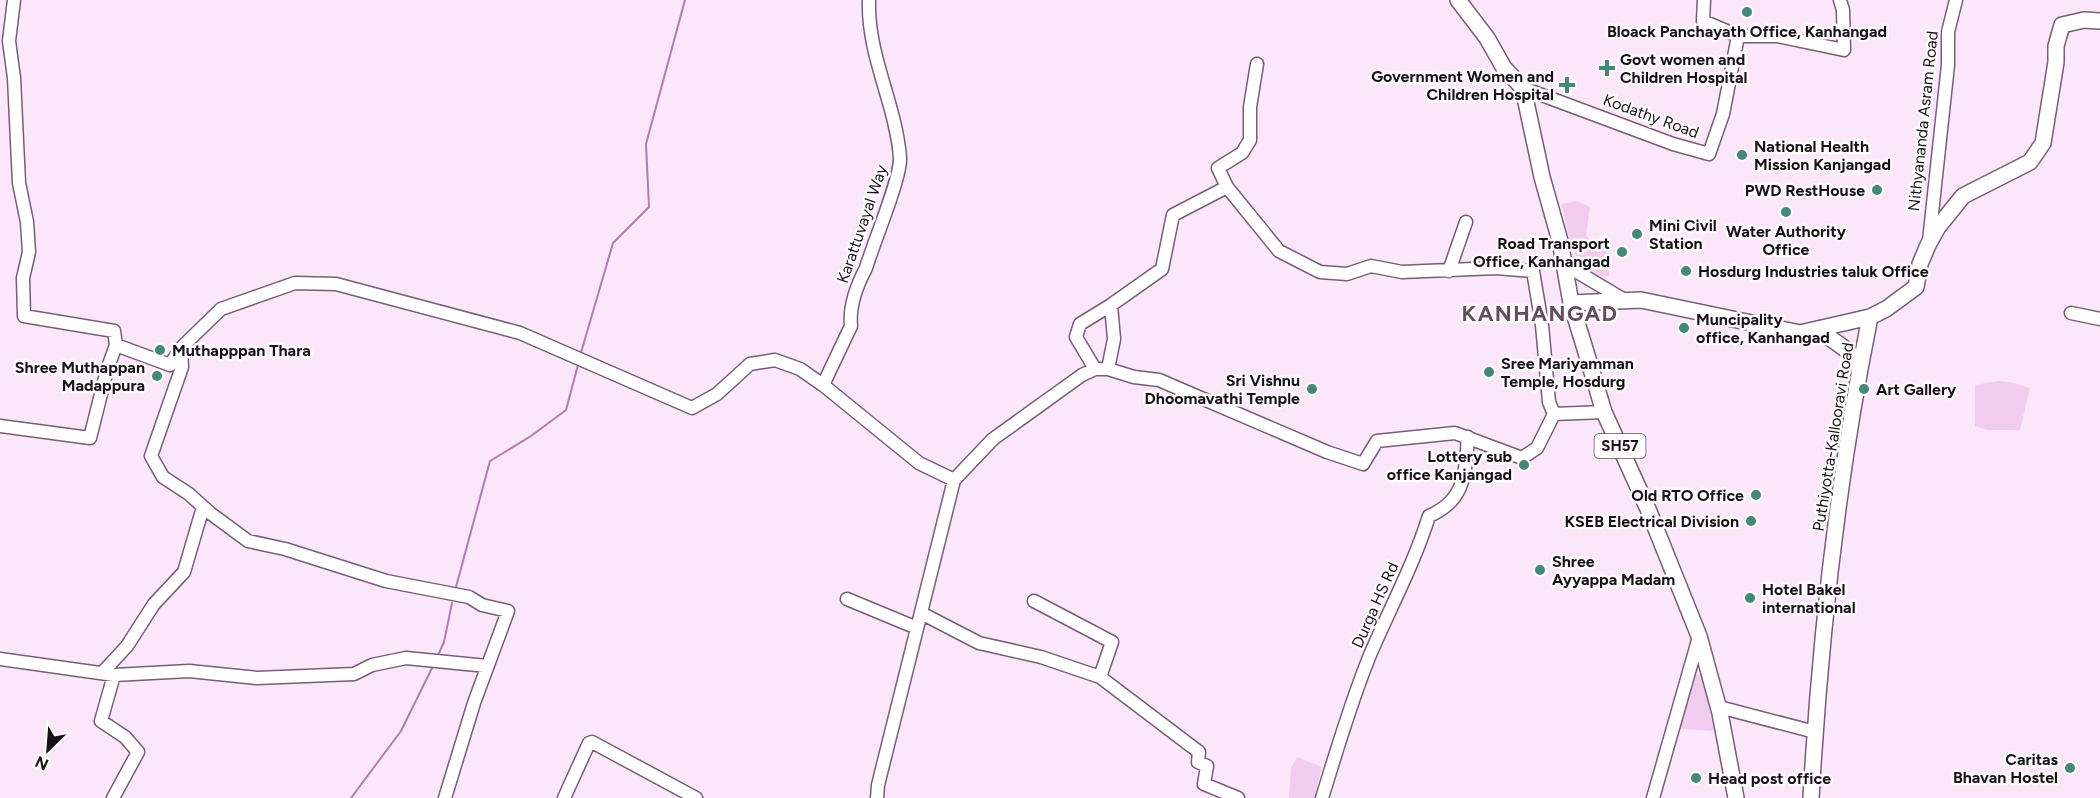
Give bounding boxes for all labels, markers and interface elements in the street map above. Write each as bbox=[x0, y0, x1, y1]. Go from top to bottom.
marker: Bloack Panchayath Office, Kanhangad bbox=[1740, 5, 1754, 19]
place label: Bloack Panchayath Office, Kanhangad bbox=[1607, 22, 1887, 41]
street label: Nithyananda Asram Road bbox=[1904, 30, 1942, 212]
place label: Govt women and Children Hospital bbox=[1620, 50, 1748, 87]
marker: Govt women and Children Hospital bbox=[1598, 59, 1616, 77]
place label: Government Women and Children Hospital bbox=[1371, 67, 1554, 104]
marker: Government Women and Children Hospital bbox=[1558, 76, 1576, 94]
street label: Kodathy Road bbox=[1601, 90, 1701, 142]
place label: National Health Mission Kanjangad bbox=[1754, 137, 1891, 174]
marker: National Health Mission Kanjangad bbox=[1735, 148, 1749, 162]
street label: Karattuvayal Way bbox=[833, 162, 891, 286]
place label: PWD RestHouse bbox=[1745, 181, 1865, 200]
marker: PWD RestHouse bbox=[1870, 183, 1884, 197]
marker: Water Authority Office bbox=[1779, 205, 1793, 219]
place label: Mini Civil Station bbox=[1649, 216, 1717, 253]
place label: Water Authority Office bbox=[1726, 222, 1847, 259]
marker: Mini Civil Station bbox=[1630, 227, 1644, 241]
place label: Road Transport Office, Kanhangad bbox=[1473, 234, 1610, 271]
marker: Road Transport Office, Kanhangad bbox=[1615, 245, 1629, 259]
place label: Hosdurg Industries taluk Office bbox=[1698, 262, 1929, 281]
marker: Hosdurg Industries taluk Office bbox=[1679, 264, 1693, 278]
district label: KANHANGAD bbox=[1461, 300, 1619, 327]
place label: Muncipality office, Kanhangad bbox=[1696, 310, 1830, 347]
marker: Muncipality office, Kanhangad bbox=[1677, 321, 1691, 335]
place label: Muthapppan Thara bbox=[172, 341, 311, 360]
street label: Puthiyotta-Kallooravi Road bbox=[1809, 341, 1857, 533]
marker: Muthapppan Thara bbox=[153, 343, 167, 357]
place label: Sree Mariyamman Temple, Hosdurg bbox=[1501, 354, 1634, 391]
place label: Shree Muthappan Madappura bbox=[15, 358, 145, 395]
marker: Sree Mariyamman Temple, Hosdurg bbox=[1482, 365, 1496, 379]
marker: Shree Muthappan Madappura bbox=[150, 369, 164, 383]
place label: Sri Vishnu Dhoomavathi Temple bbox=[1145, 371, 1300, 408]
place label: Art Gallery bbox=[1876, 380, 1957, 399]
marker: Sri Vishnu Dhoomavathi Temple bbox=[1305, 382, 1319, 396]
marker: Art Gallery bbox=[1857, 382, 1871, 396]
road number: SH57 bbox=[1594, 434, 1646, 458]
place label: Lottery sub office Kanjangad bbox=[1387, 447, 1512, 484]
marker: Lottery sub office Kanjangad bbox=[1517, 458, 1531, 472]
place label: Old RTO Office bbox=[1631, 486, 1744, 505]
marker: Old RTO Office bbox=[1749, 488, 1763, 502]
place label: KSEB Electrical Division bbox=[1564, 512, 1739, 531]
marker: KSEB Electrical Division bbox=[1744, 514, 1758, 528]
place label: Shree Ayyappa Madam bbox=[1552, 552, 1675, 589]
street label: Durga HS Rd bbox=[1348, 559, 1402, 651]
marker: Shree Ayyappa Madam bbox=[1533, 563, 1547, 577]
place label: Hotel Bakel international bbox=[1762, 580, 1856, 617]
marker: Hotel Bakel international bbox=[1743, 591, 1757, 605]
north arrow bbox=[18, 720, 78, 780]
place label: Caritas Bhavan Hostel bbox=[1953, 750, 2059, 787]
text: N bbox=[32, 752, 51, 774]
marker: Caritas Bhavan Hostel bbox=[2063, 761, 2077, 775]
place label: Head post office bbox=[1708, 769, 1831, 788]
marker: Head post office bbox=[1689, 771, 1703, 785]

